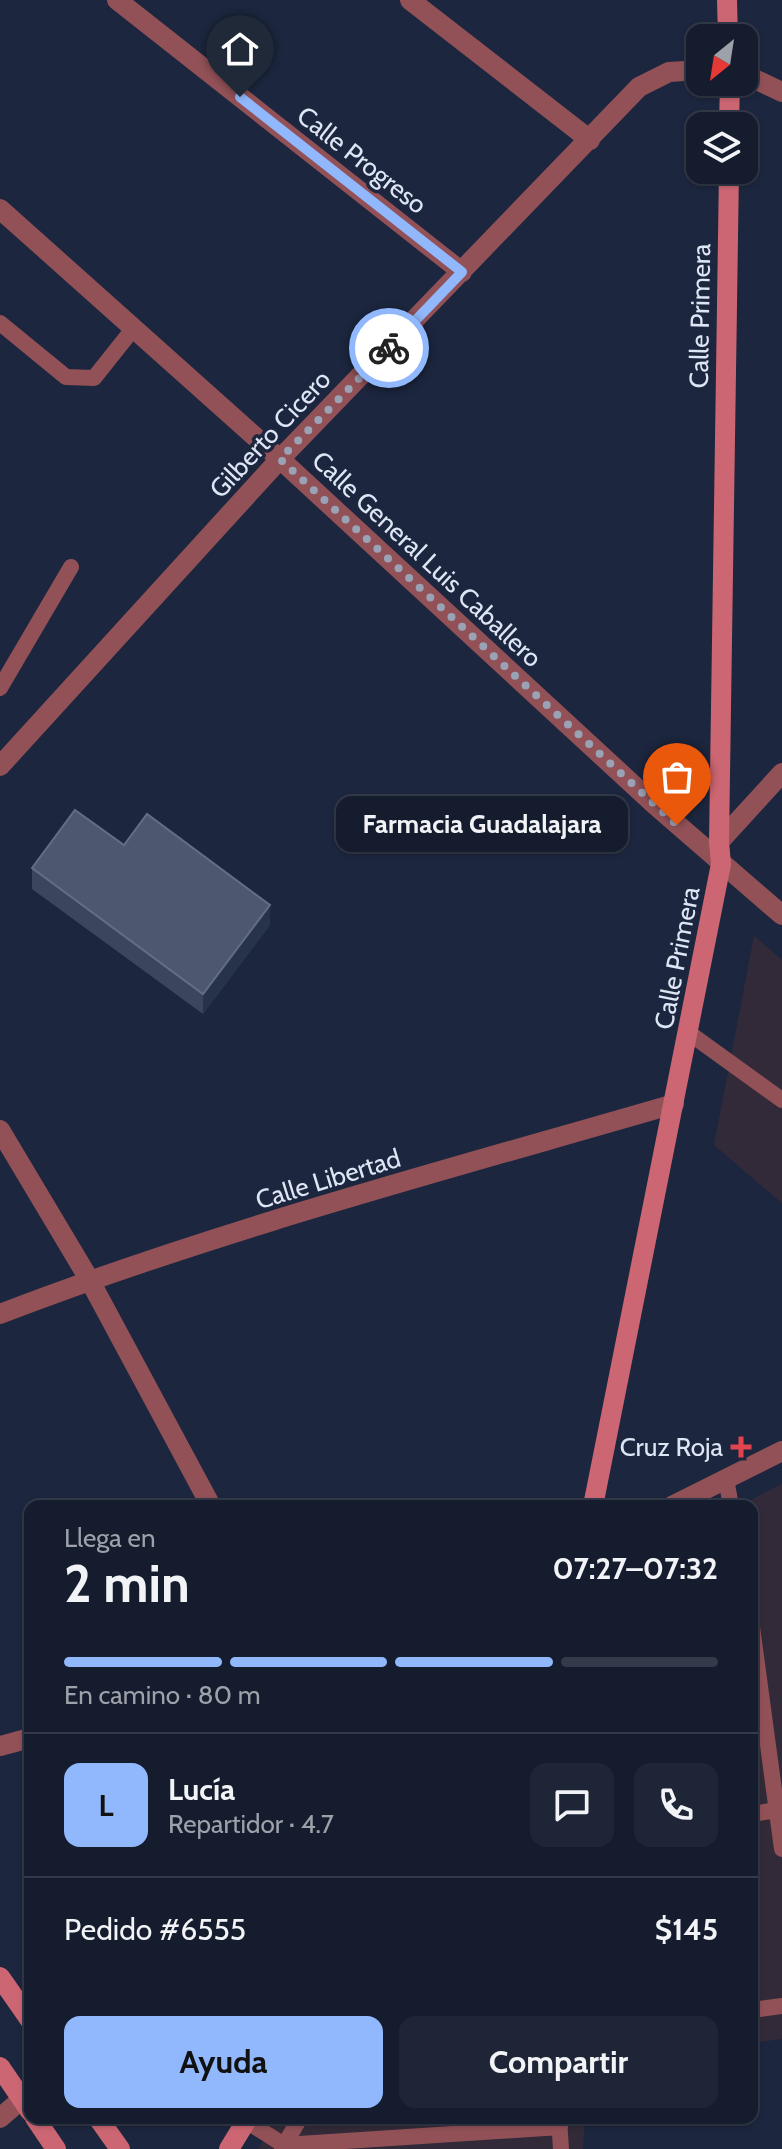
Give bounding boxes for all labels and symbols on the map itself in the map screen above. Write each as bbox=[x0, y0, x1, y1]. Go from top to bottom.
pin bbox=[206, 15, 274, 97]
north arrow bbox=[686, 24, 758, 96]
street label: Calle Progreso bbox=[291, 99, 433, 221]
street label: Calle Primera bbox=[683, 243, 717, 389]
courier bbox=[349, 308, 429, 388]
street label: Gilberto Cicero bbox=[203, 363, 337, 505]
street label: Calle General Luis Caballero bbox=[305, 444, 549, 674]
pin bbox=[643, 743, 711, 825]
callout: Farmacia Guadalajara bbox=[337, 797, 629, 853]
street label: Calle Primera bbox=[647, 883, 707, 1032]
street label: Calle Libertad bbox=[252, 1142, 404, 1216]
place label: Cruz Roja bbox=[620, 1431, 724, 1463]
marker: Cruz Roja bbox=[730, 1436, 752, 1458]

